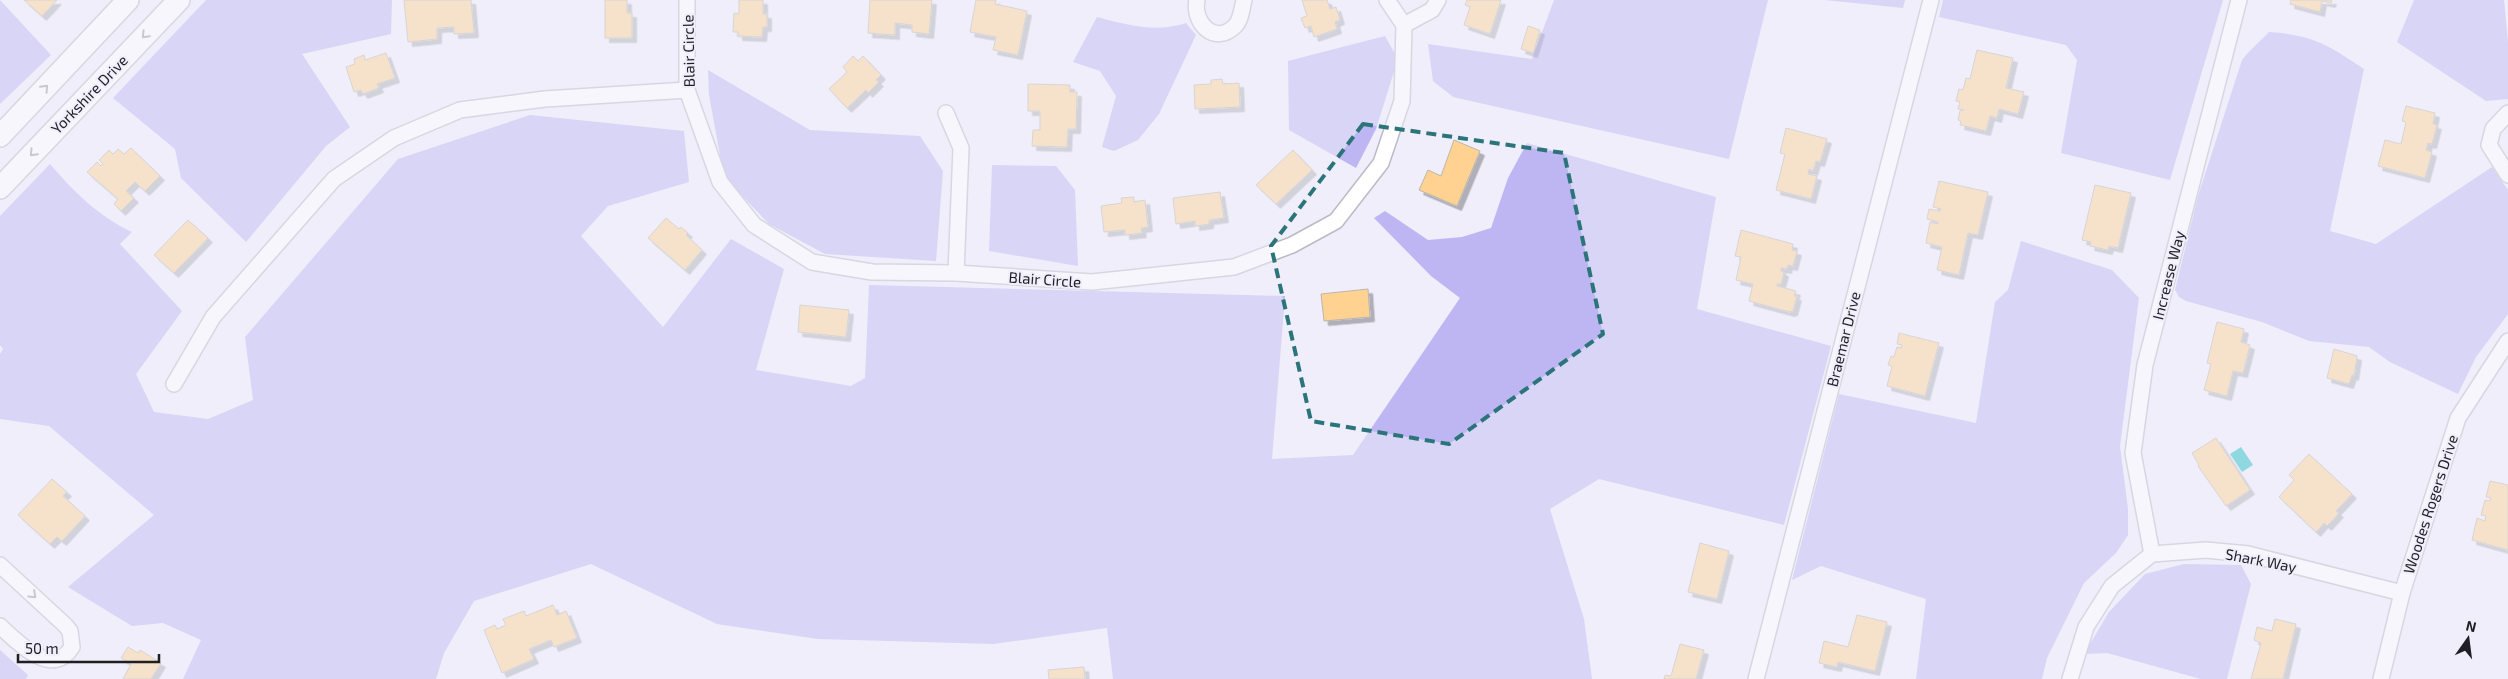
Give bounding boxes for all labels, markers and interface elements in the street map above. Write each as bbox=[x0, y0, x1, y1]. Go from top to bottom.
street label: Blair Circle bbox=[678, 14, 698, 88]
one-way arrow bbox=[142, 30, 151, 39]
street label: Yorkshire Drive bbox=[47, 51, 131, 137]
one-way arrow bbox=[39, 84, 48, 93]
one-way arrow bbox=[30, 147, 39, 156]
street label: Increase Way bbox=[2148, 229, 2188, 321]
street label: Blair Circle bbox=[1008, 267, 1082, 291]
street label: Braemar Drive bbox=[1822, 289, 1864, 389]
street label: Woodes Rogers Drive bbox=[2399, 432, 2461, 576]
street label: Shark Way bbox=[2224, 544, 2298, 576]
one-way arrow bbox=[27, 589, 36, 598]
north arrow bbox=[2443, 614, 2493, 664]
text: N bbox=[2464, 616, 2478, 635]
scale bar bbox=[18, 632, 159, 664]
text: 50 m bbox=[25, 639, 59, 657]

